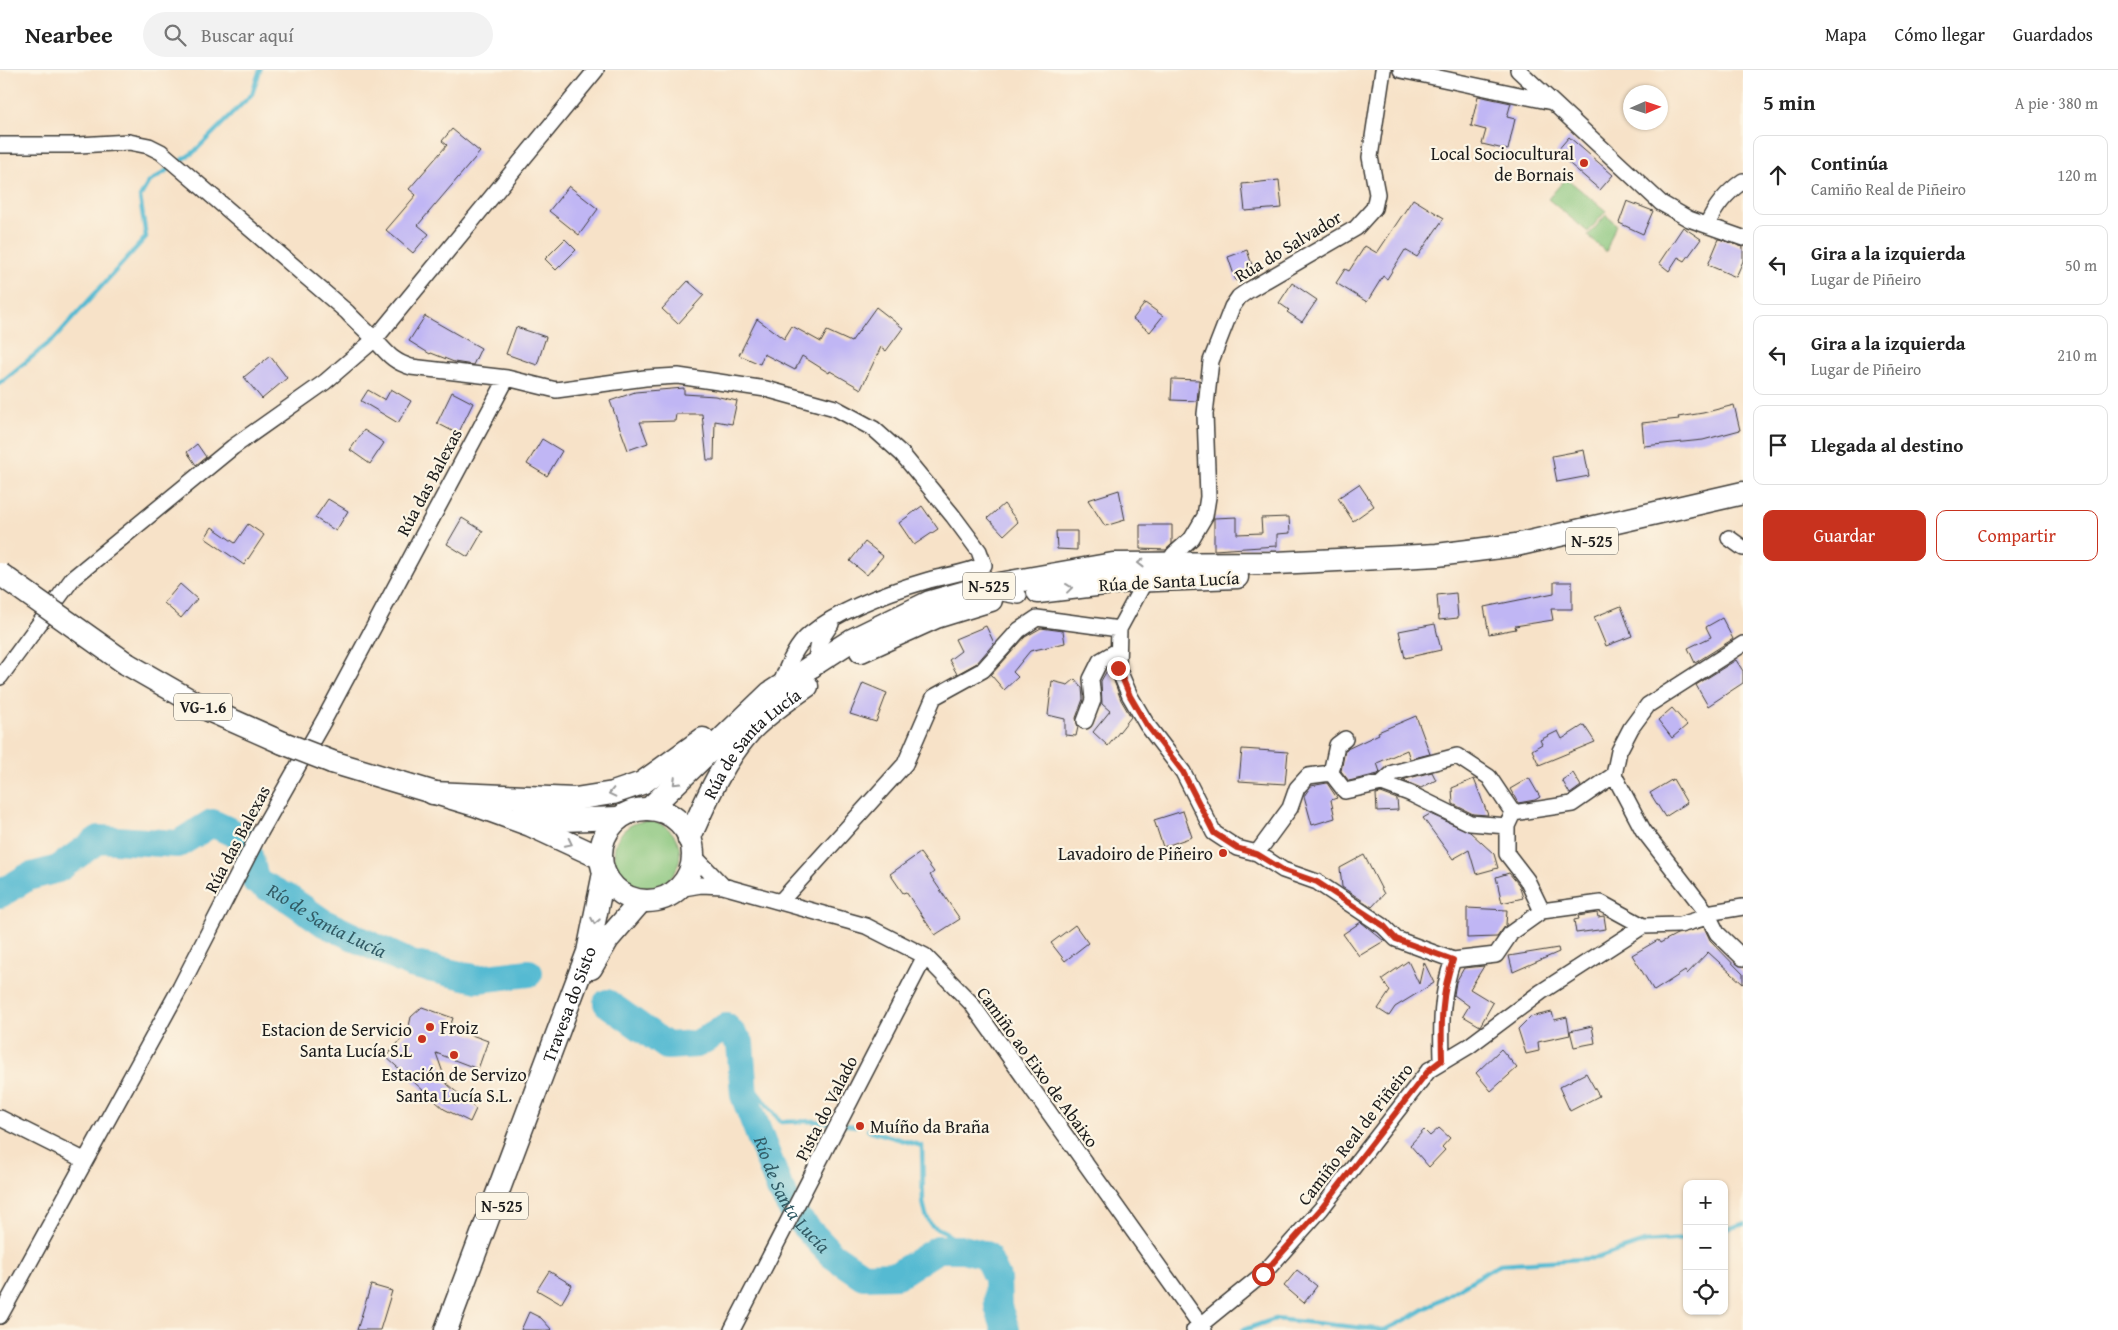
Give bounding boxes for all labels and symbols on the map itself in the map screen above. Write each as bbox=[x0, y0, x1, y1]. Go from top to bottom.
north arrow bbox=[1623, 85, 1668, 130]
place label: Local Sociocultural de Bornais bbox=[1431, 140, 1574, 188]
marker: Local Sociocultural de Bornais bbox=[1578, 157, 1590, 169]
street label: Rúa do Salvador bbox=[1229, 203, 1347, 289]
street label: Rúa das Balexas bbox=[389, 423, 469, 541]
road number: N-525 bbox=[1566, 528, 1618, 554]
one-way arrow bbox=[1137, 558, 1145, 569]
street label: Rúa de Santa Lucía bbox=[1098, 564, 1241, 598]
road number: N-525 bbox=[963, 572, 1015, 600]
one-way arrow bbox=[1065, 583, 1073, 594]
route end bbox=[1107, 657, 1130, 680]
street label: Rúa de Santa Lucía bbox=[696, 681, 806, 803]
road number: VG-1.6 bbox=[174, 694, 232, 720]
one-way arrow bbox=[672, 777, 681, 786]
street label: Rúa das Balexas bbox=[197, 780, 277, 898]
one-way arrow bbox=[607, 787, 616, 798]
one-way arrow bbox=[564, 837, 573, 847]
place label: Lavadoiro de Piñeiro bbox=[1058, 840, 1213, 867]
marker: Lavadoiro de Piñeiro bbox=[1217, 847, 1229, 859]
water label: Río de Santa Lucía bbox=[261, 875, 391, 965]
one-way arrow bbox=[590, 917, 601, 926]
street label: Travesa do Sisto bbox=[534, 944, 602, 1066]
street label: Camiño ao Eixo de Abaixo bbox=[970, 981, 1106, 1153]
place label: Froiz bbox=[440, 1014, 478, 1041]
place label: Estacion de Servicio Santa Lucía S.L bbox=[262, 1016, 412, 1064]
marker: Froiz bbox=[424, 1021, 436, 1033]
marker: Estacion de Servicio Santa Lucía S.L bbox=[416, 1033, 428, 1045]
marker: Estación de Servizo Santa Lucía S.L. bbox=[448, 1049, 460, 1061]
street label: Pista do Valado bbox=[788, 1051, 864, 1165]
street label: Camiño Real de Piñeiro bbox=[1291, 1057, 1419, 1211]
place label: Estación de Servizo Santa Lucía S.L. bbox=[381, 1061, 527, 1109]
place label: Muíño da Braña bbox=[870, 1113, 990, 1140]
marker: Muíño da Braña bbox=[854, 1120, 866, 1132]
water label: Río de Santa Lucía bbox=[747, 1131, 837, 1259]
road number: N-525 bbox=[476, 1192, 528, 1220]
route start bbox=[1252, 1263, 1275, 1286]

